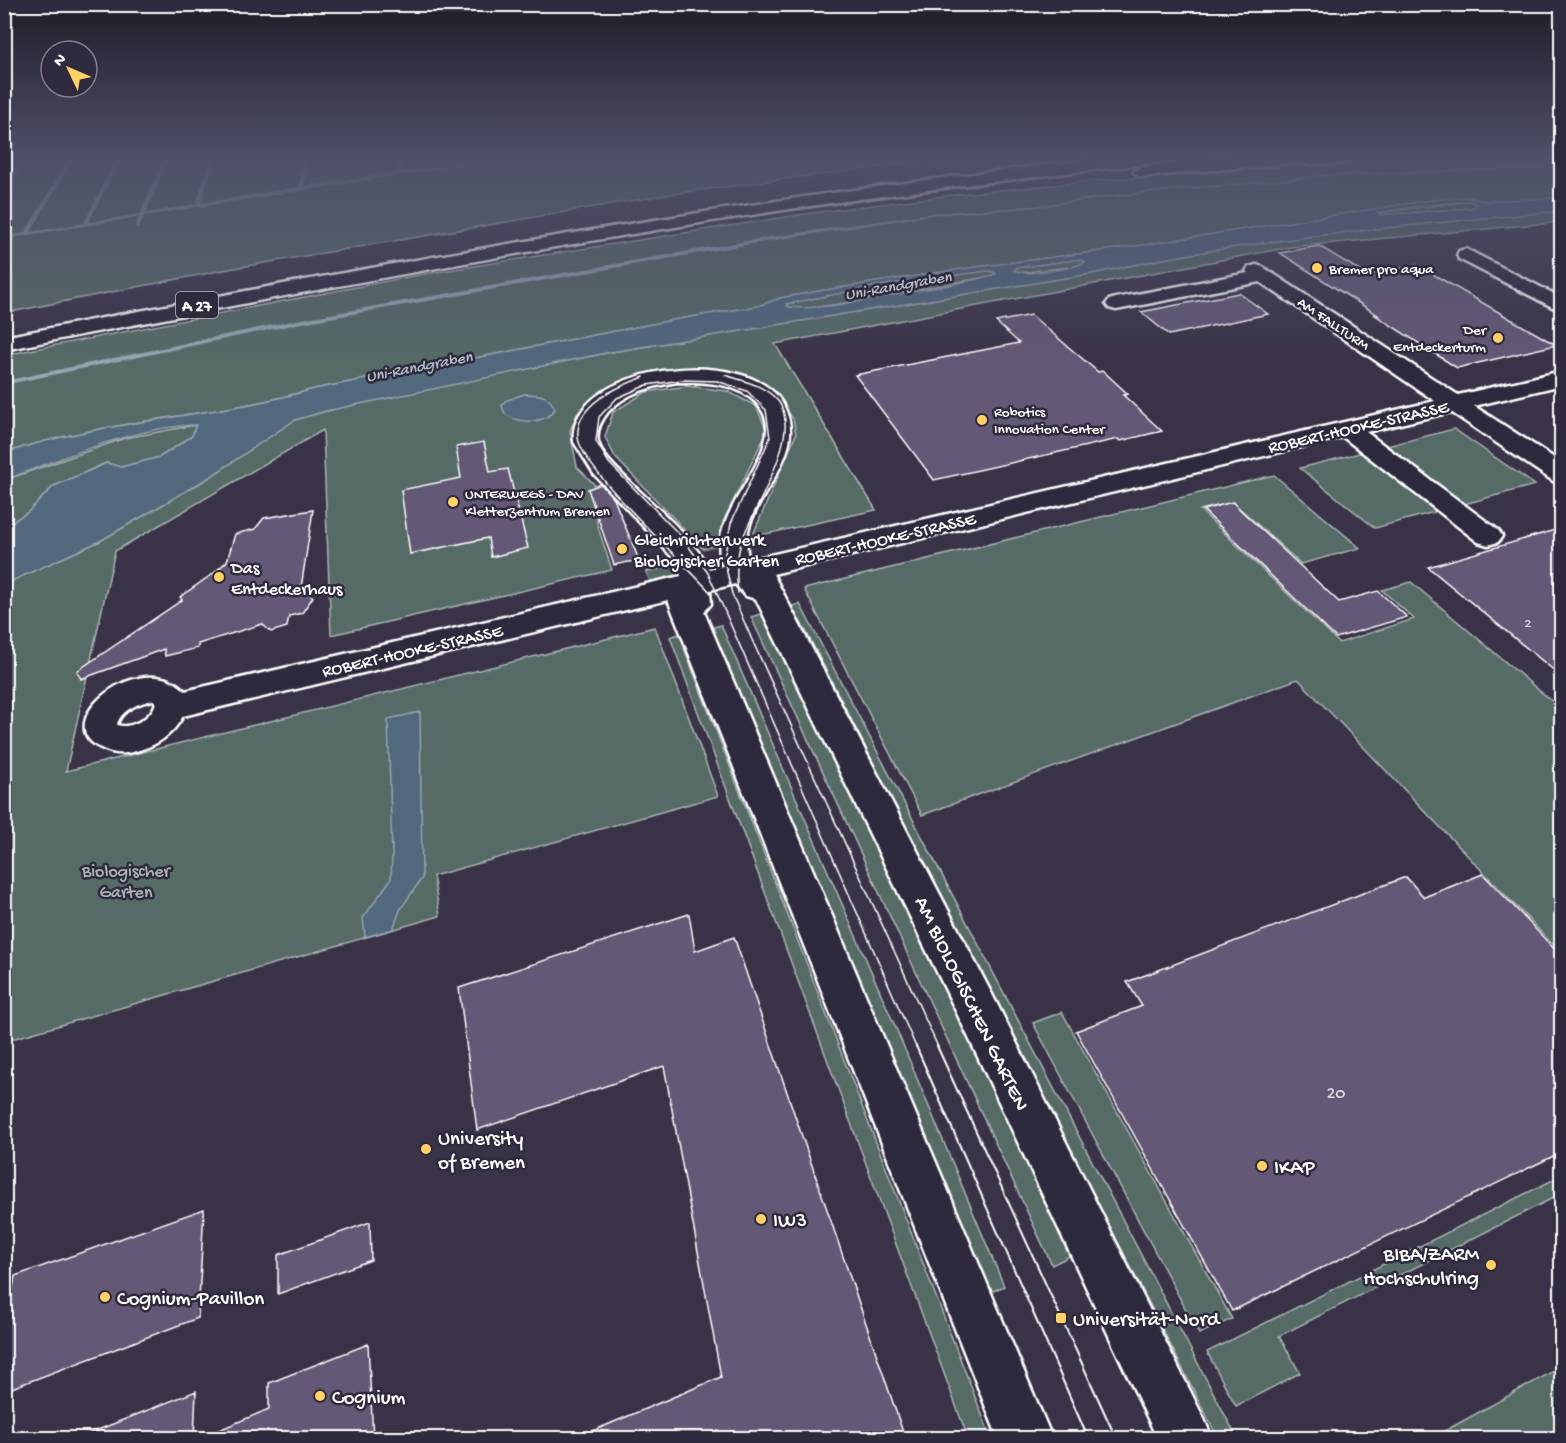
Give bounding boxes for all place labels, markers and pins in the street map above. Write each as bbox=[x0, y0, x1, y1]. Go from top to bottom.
marker: Bremer pro aqua bbox=[1310, 261, 1324, 275]
place label: Bremer pro aqua bbox=[1328, 261, 1434, 279]
place label: Der Entdeckerturm bbox=[1393, 322, 1488, 357]
marker: Der Entdeckerturm bbox=[1491, 331, 1505, 345]
place label: Robotics Innovation Center bbox=[994, 404, 1106, 439]
marker: Robotics Innovation Center bbox=[975, 413, 989, 427]
place label: UNTERWEGS - DAV Kletterzentrum Bremen bbox=[465, 486, 610, 521]
marker: UNTERWEGS - DAV Kletterzentrum Bremen bbox=[446, 495, 460, 509]
place label: Gleichrichterwerk Biologischer Garten bbox=[633, 531, 780, 573]
marker: Gleichrichterwerk Biologischer Garten bbox=[615, 542, 629, 556]
place label: Das Entdeckerhaus bbox=[230, 559, 344, 601]
marker: Das Entdeckerhaus bbox=[212, 570, 226, 584]
place label: University of Bremen bbox=[438, 1128, 525, 1177]
marker: University of Bremen bbox=[419, 1142, 433, 1156]
place label: IKAP bbox=[1274, 1157, 1315, 1182]
marker: IKAP bbox=[1255, 1159, 1269, 1173]
place label: IW3 bbox=[773, 1210, 807, 1235]
marker: IW3 bbox=[754, 1212, 768, 1226]
place label: BIBA/ZARM Hochschulring bbox=[1363, 1244, 1479, 1293]
marker: BIBA/ZARM Hochschulring bbox=[1484, 1258, 1498, 1272]
place label: Cognium-Pavillon bbox=[117, 1288, 264, 1313]
marker: Cognium-Pavillon bbox=[98, 1290, 112, 1304]
place label: Universität-Nord bbox=[1073, 1309, 1221, 1334]
marker: Universität-Nord bbox=[1054, 1311, 1068, 1325]
place label: Cognium bbox=[332, 1387, 406, 1412]
marker: Cognium bbox=[313, 1389, 327, 1403]

